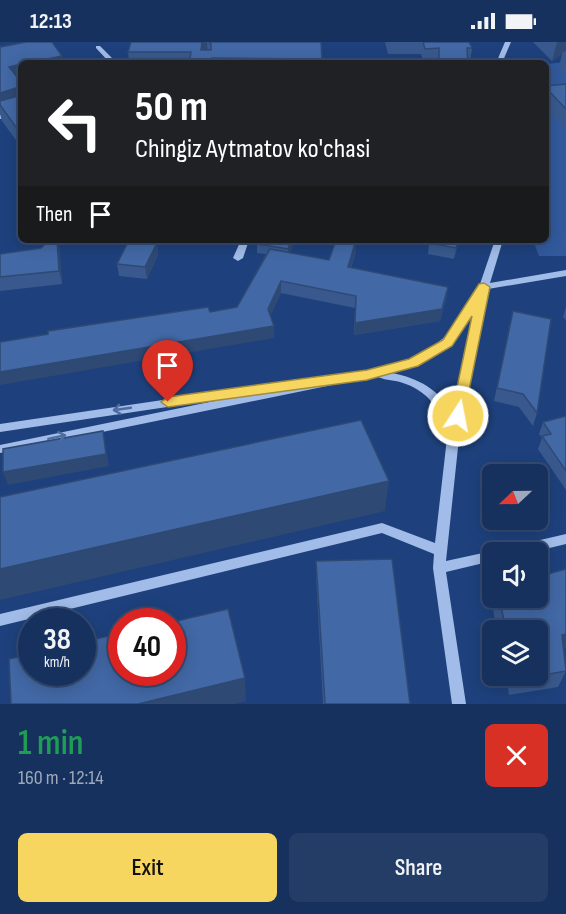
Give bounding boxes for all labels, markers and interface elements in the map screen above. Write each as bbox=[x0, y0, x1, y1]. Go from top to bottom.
text: 12:13 bbox=[30, 8, 72, 35]
text: 50 m bbox=[135, 82, 208, 133]
icon: left bbox=[36, 84, 114, 162]
text: Chingiz Aytmatov ko'chasi bbox=[135, 133, 370, 165]
icon: arrive bbox=[84, 198, 117, 231]
text: Then bbox=[36, 201, 72, 228]
pin bbox=[142, 340, 193, 402]
icon: arrive bbox=[151, 349, 184, 382]
position arrow bbox=[426, 384, 490, 448]
one-way arrow bbox=[113, 403, 132, 414]
one-way arrow bbox=[47, 431, 67, 442]
north arrow bbox=[482, 464, 548, 530]
map controls bbox=[482, 464, 548, 686]
button: sound bbox=[482, 542, 548, 608]
speed limit sign: 40 bbox=[108, 608, 186, 686]
button: layers bbox=[482, 620, 548, 686]
text: 38 bbox=[43, 622, 71, 658]
text: km/h bbox=[44, 653, 70, 672]
text: 1 min bbox=[18, 722, 83, 765]
button: close bbox=[485, 724, 548, 787]
text: 160 m · 12:14 bbox=[18, 766, 104, 790]
button: Exit bbox=[18, 833, 277, 902]
button: Share bbox=[289, 833, 548, 902]

